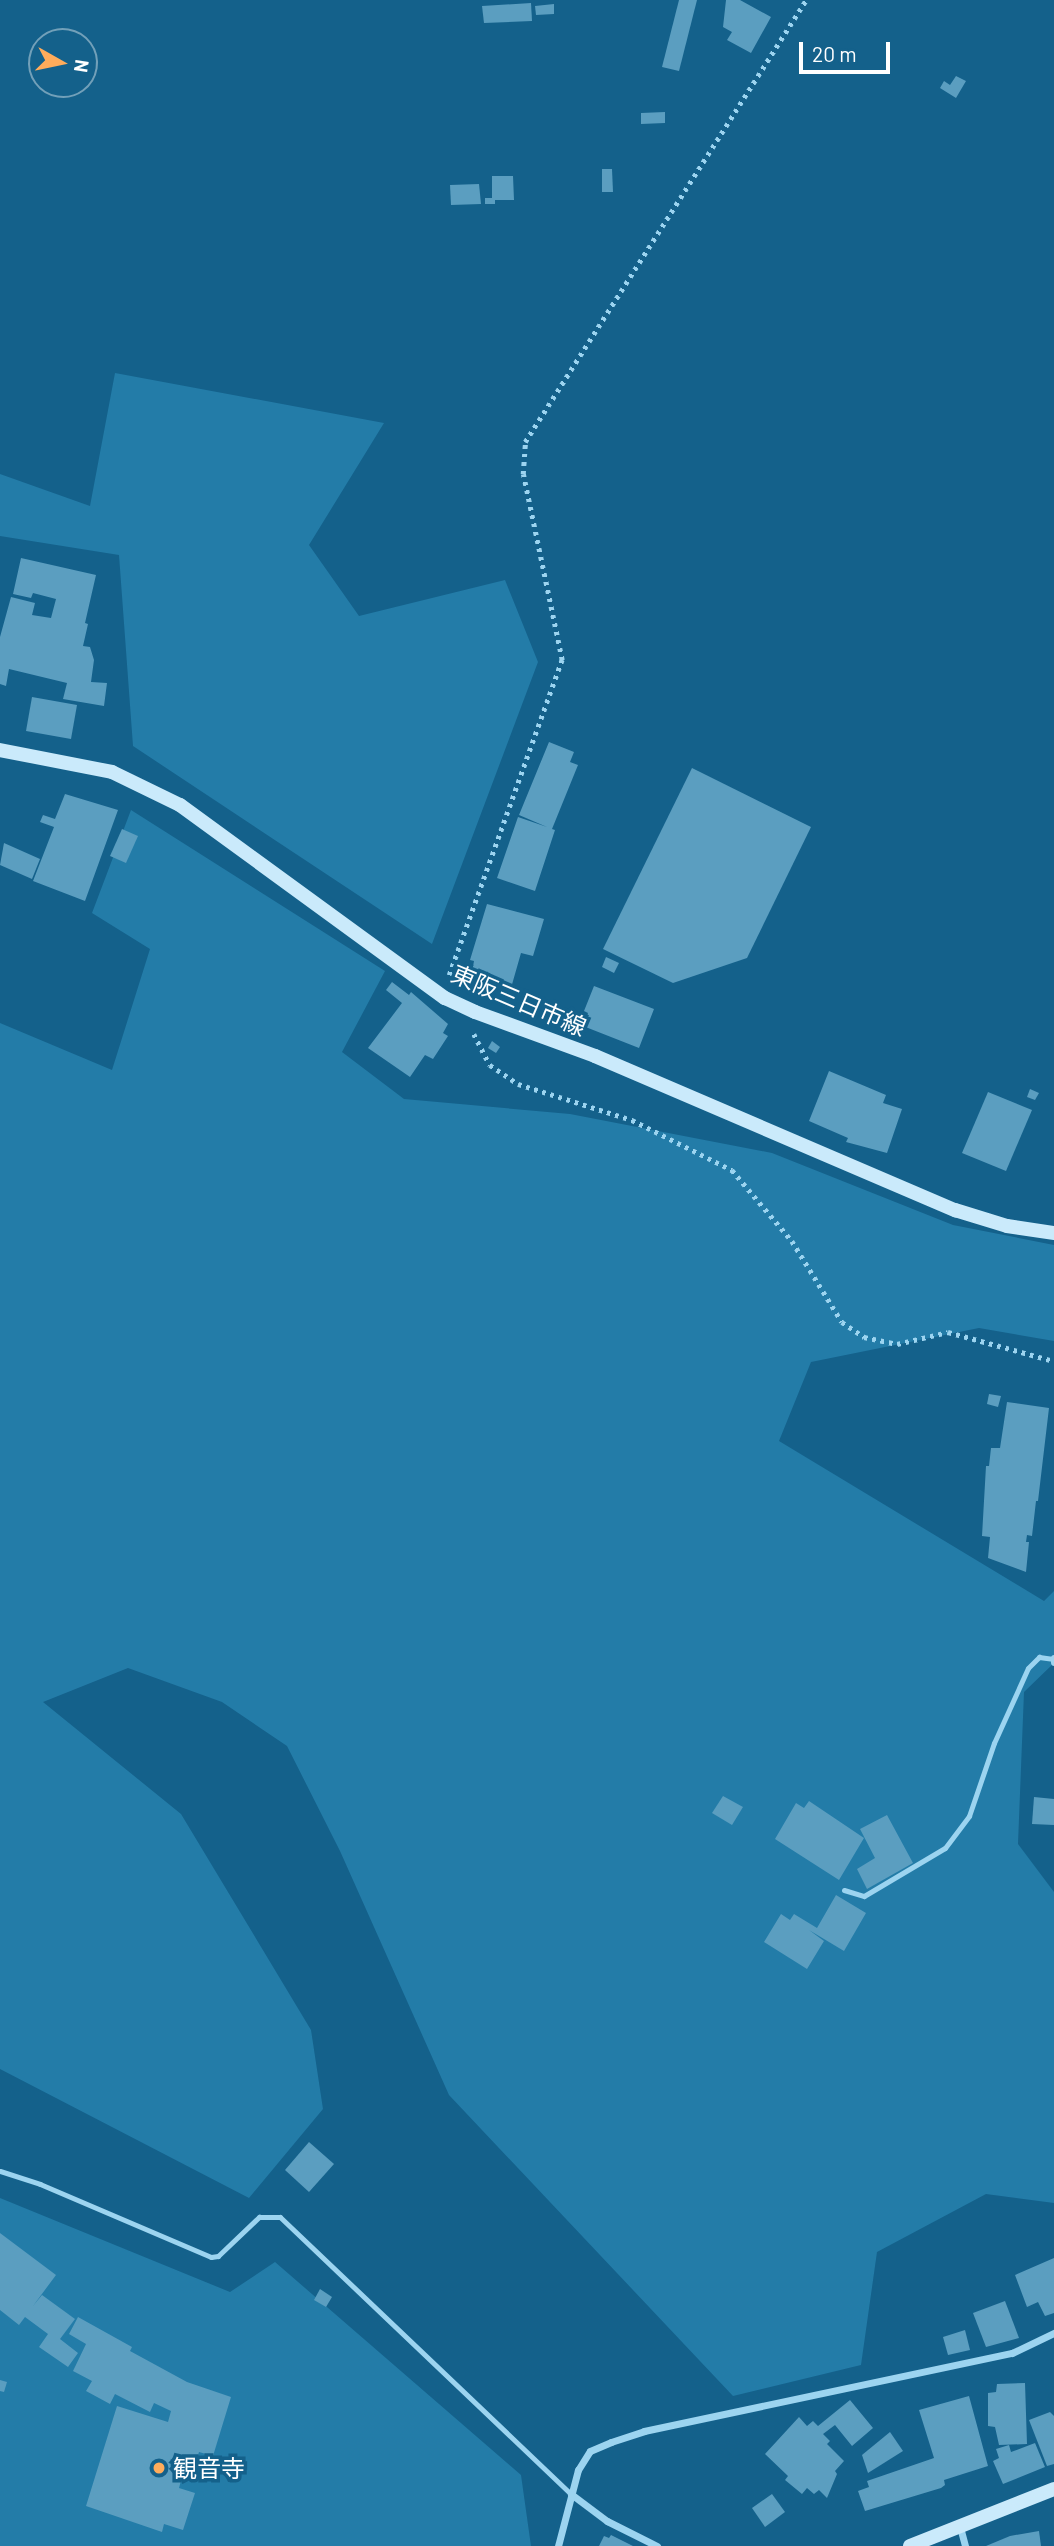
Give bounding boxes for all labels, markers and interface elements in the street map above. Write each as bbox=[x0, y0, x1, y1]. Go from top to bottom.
north arrow bbox=[28, 28, 98, 98]
scale bar bbox=[802, 28, 893, 72]
text: 20 m bbox=[812, 41, 857, 66]
text: N bbox=[70, 58, 95, 74]
street label: 東阪三日市線 bbox=[447, 959, 591, 1041]
place label: 観音寺 bbox=[173, 2454, 245, 2482]
marker: 観音寺 bbox=[151, 2460, 167, 2476]

